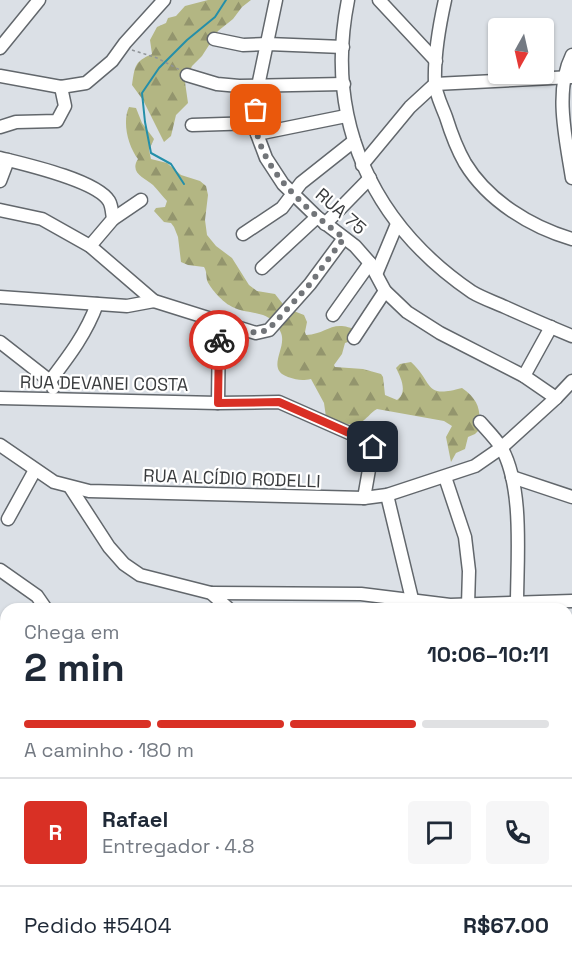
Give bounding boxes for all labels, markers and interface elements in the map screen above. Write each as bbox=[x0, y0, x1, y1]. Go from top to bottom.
north arrow bbox=[488, 18, 554, 84]
map controls bbox=[488, 18, 554, 84]
pin bbox=[230, 84, 281, 135]
icon: bag bbox=[239, 93, 272, 126]
street label: RUA 75 bbox=[311, 183, 371, 239]
courier bbox=[189, 310, 249, 370]
icon: bike bbox=[203, 324, 236, 357]
street label: RUA DEVANEI COSTA bbox=[20, 370, 188, 396]
pin bbox=[347, 421, 398, 472]
icon: home bbox=[356, 430, 389, 463]
street label: RUA ALCÍDIO RODELLI bbox=[143, 463, 321, 493]
text: Chega em bbox=[24, 619, 119, 645]
text: 10:06–10:11 bbox=[427, 640, 549, 668]
text: 2 min bbox=[24, 643, 125, 692]
text: A caminho · 180 m bbox=[24, 737, 194, 763]
button: chat bbox=[408, 801, 471, 864]
button: phone bbox=[486, 801, 549, 864]
text: Rafael bbox=[102, 805, 168, 833]
text: R bbox=[49, 818, 62, 846]
text: Entregador · 4.8 bbox=[102, 833, 254, 859]
text: Pedido #5404 bbox=[24, 911, 171, 939]
text: R$67.00 bbox=[463, 911, 549, 939]

